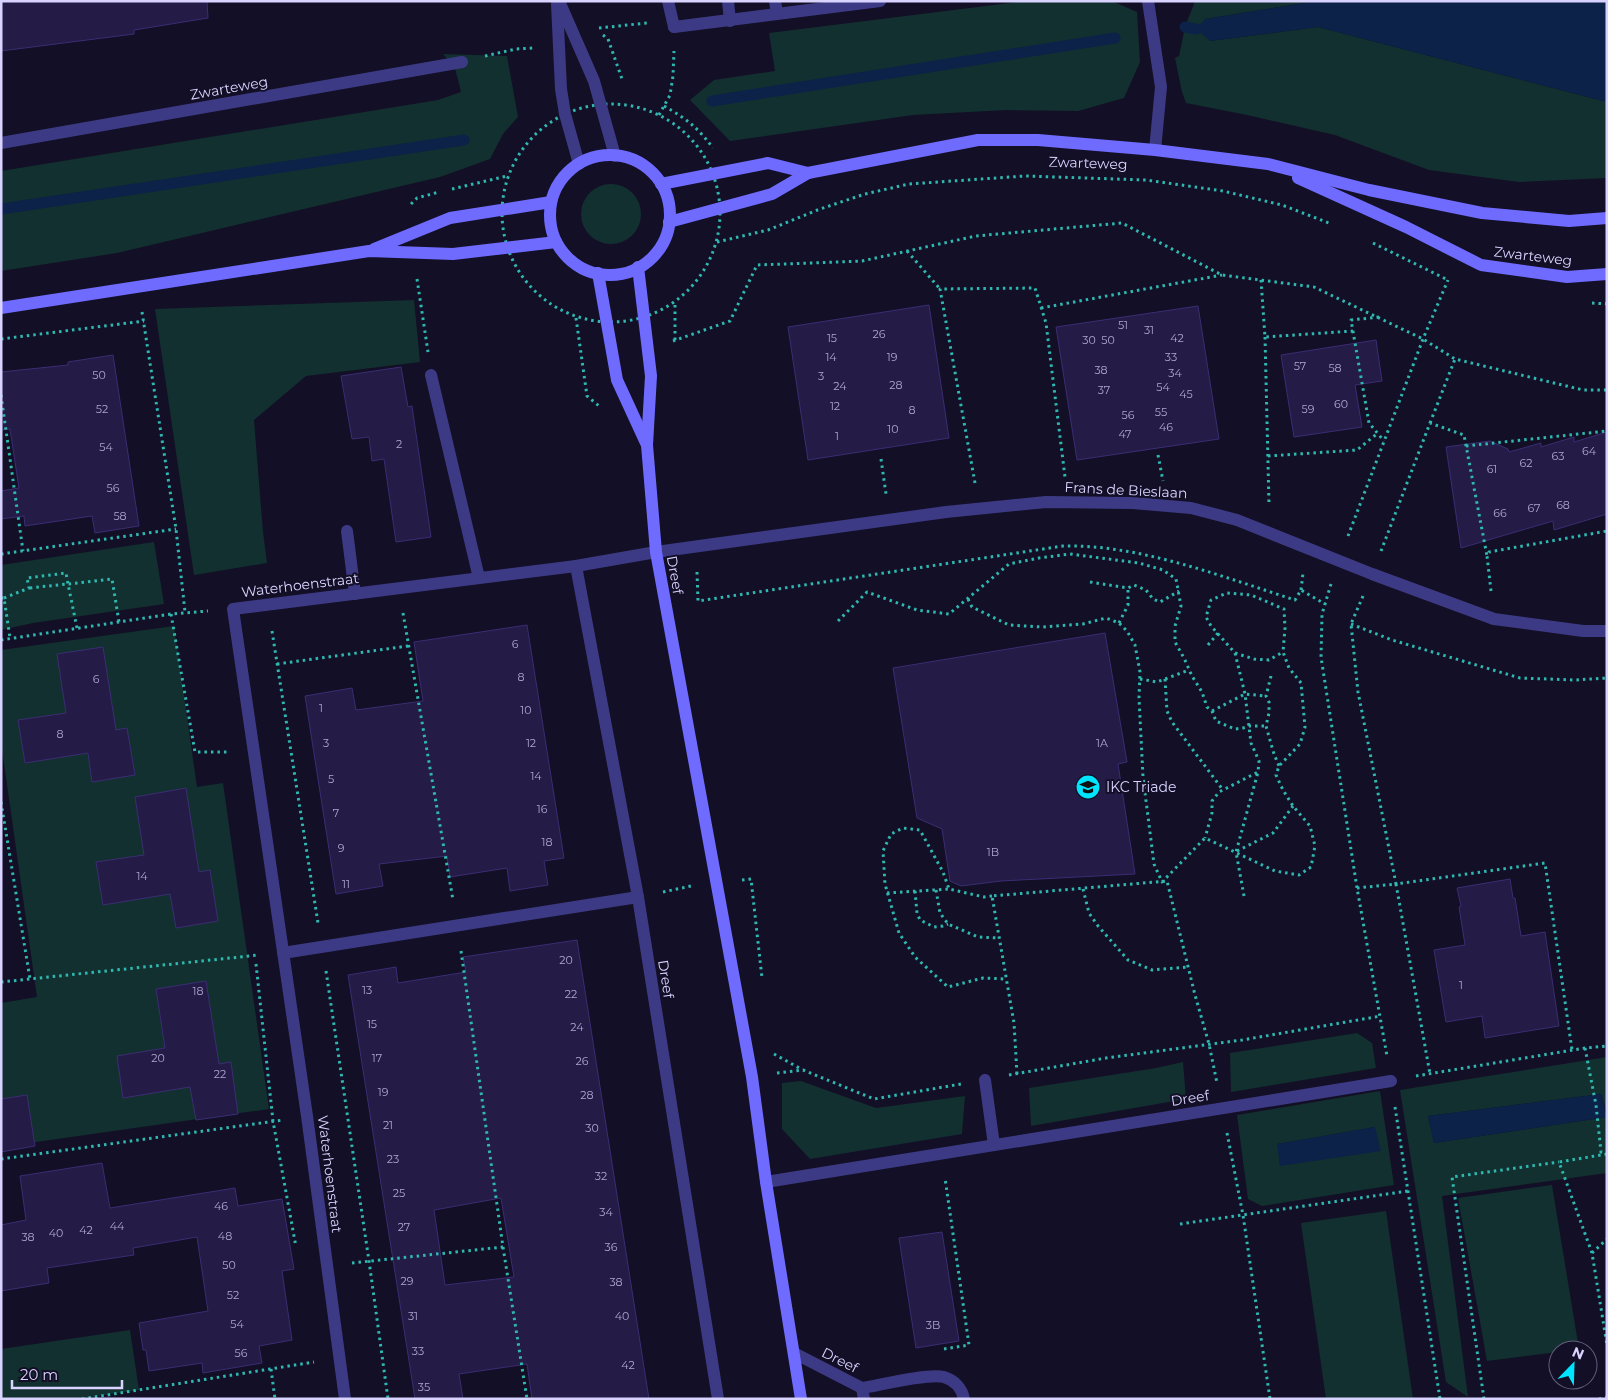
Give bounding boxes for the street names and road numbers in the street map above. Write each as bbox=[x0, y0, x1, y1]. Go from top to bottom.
street label: Zwarteweg bbox=[189, 72, 269, 104]
street label: Zwarteweg bbox=[1048, 153, 1128, 173]
street label: Zwarteweg bbox=[1493, 242, 1573, 270]
street label: Frans de Bieslaan bbox=[1064, 478, 1188, 502]
street label: Dreef bbox=[663, 554, 687, 597]
street label: Waterhoenstraat bbox=[240, 569, 360, 601]
street label: Dreef bbox=[654, 958, 678, 1001]
street label: Dreef bbox=[1169, 1086, 1212, 1110]
street label: Waterhoenstraat bbox=[314, 1114, 346, 1234]
street label: Dreef bbox=[819, 1343, 862, 1377]

